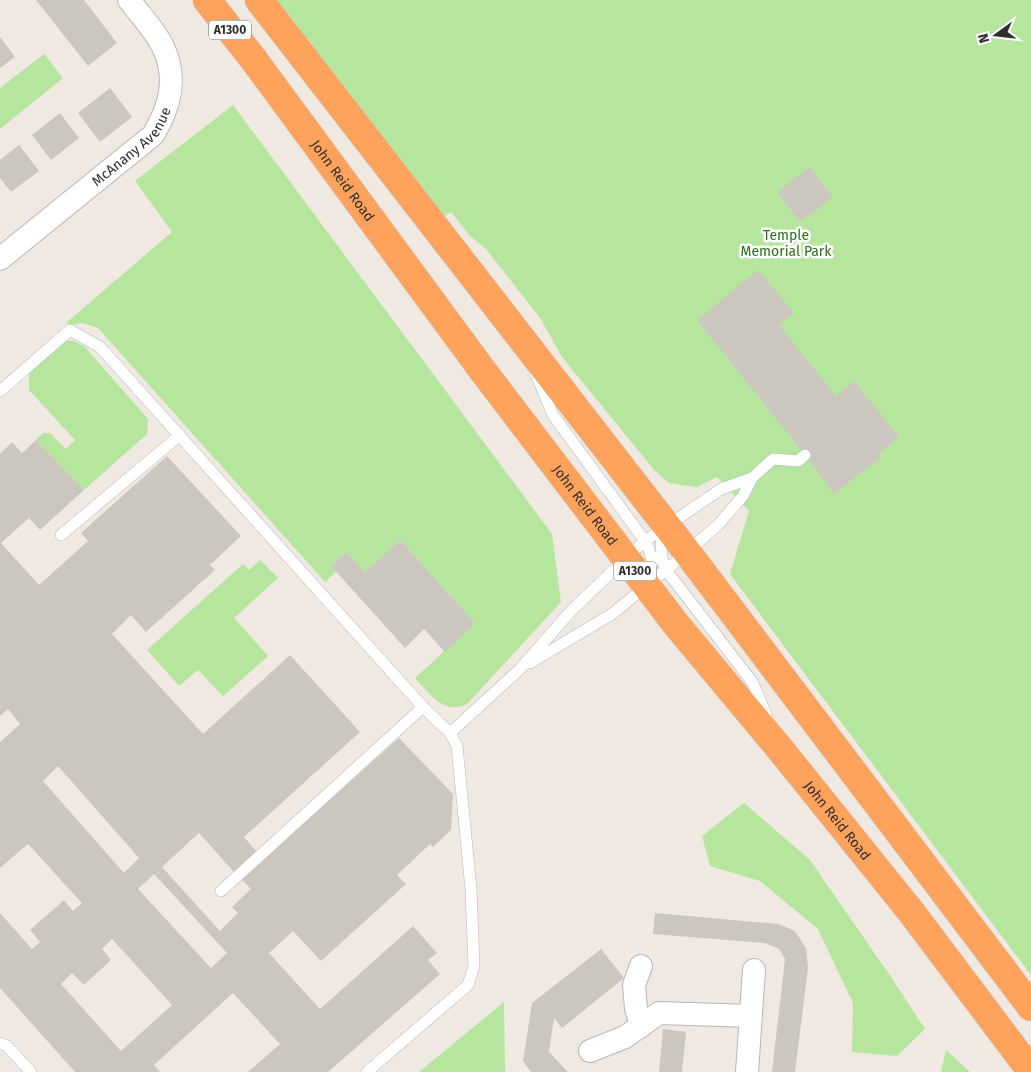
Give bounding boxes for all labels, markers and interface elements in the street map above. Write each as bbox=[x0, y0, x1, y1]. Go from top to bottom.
north arrow bbox=[971, 10, 1021, 60]
road number: A1300 bbox=[209, 20, 251, 40]
text: N bbox=[975, 32, 993, 45]
street label: McAnany Avenue bbox=[89, 105, 175, 190]
street label: John Reid Road bbox=[307, 137, 378, 225]
park label: Temple Memorial Park bbox=[741, 227, 832, 260]
street label: John Reid Road bbox=[549, 462, 621, 549]
road number: A1300 bbox=[614, 562, 656, 580]
street label: John Reid Road bbox=[800, 778, 874, 864]

